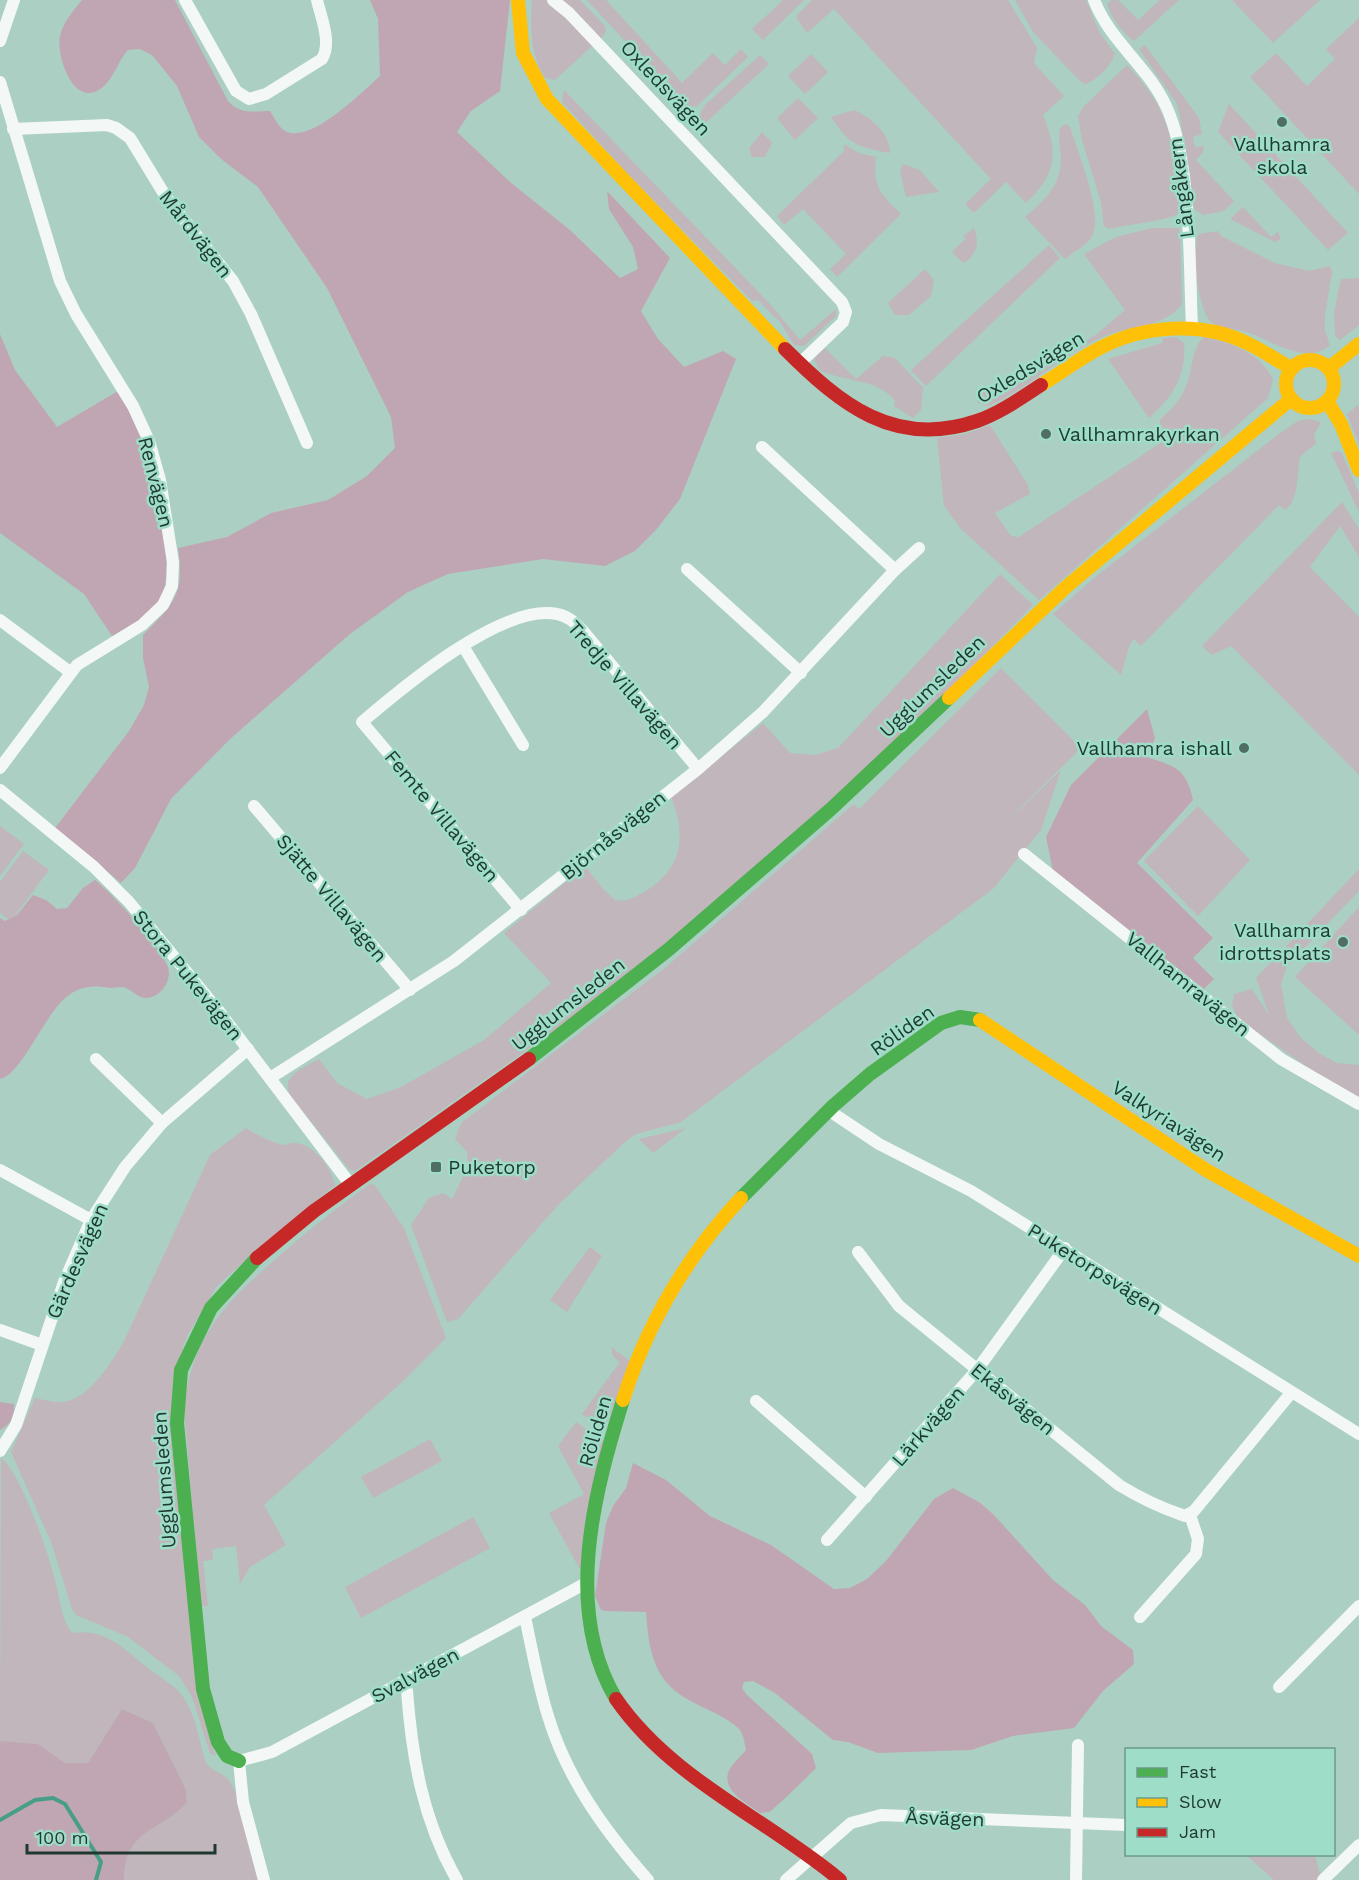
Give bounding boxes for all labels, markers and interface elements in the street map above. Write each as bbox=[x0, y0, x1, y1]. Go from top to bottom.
street label: Oxledsvägen bbox=[616, 35, 716, 141]
marker: Vallhamra skola bbox=[1275, 115, 1289, 129]
place label: Vallhamra skola bbox=[1233, 132, 1331, 179]
street label: Långåkern bbox=[1163, 137, 1199, 239]
street label: Mårdvägen bbox=[154, 185, 238, 283]
street label: Oxledsvägen bbox=[972, 325, 1088, 409]
place label: Vallhamrakyrkan bbox=[1058, 422, 1220, 446]
marker: Vallhamrakyrkan bbox=[1039, 427, 1053, 441]
street label: Renvägen bbox=[133, 434, 179, 530]
street label: Tredje Villavägen bbox=[562, 616, 688, 754]
street label: Ugglumsleden bbox=[874, 630, 990, 742]
place label: Vallhamra ishall bbox=[1077, 736, 1232, 760]
marker: Vallhamra ishall bbox=[1237, 741, 1251, 755]
street label: Femte Villavägen bbox=[380, 745, 504, 887]
street label: Björnåsvägen bbox=[555, 785, 671, 885]
street label: Sjätte Villavägen bbox=[271, 829, 393, 967]
street label: Stora Pukevägen bbox=[128, 905, 248, 1045]
place label: Vallhamra idrottsplats bbox=[1219, 918, 1331, 965]
street label: Vallhamravägen bbox=[1121, 927, 1255, 1041]
marker: Vallhamra idrottsplats bbox=[1336, 935, 1350, 949]
street label: Ugglumsleden bbox=[506, 952, 630, 1056]
street label: Röliden bbox=[865, 999, 939, 1061]
street label: Valkyriavägen bbox=[1107, 1075, 1231, 1167]
place label: Puketorp bbox=[448, 1155, 536, 1179]
marker: Puketorp bbox=[429, 1160, 443, 1174]
street label: Gärdesvägen bbox=[41, 1199, 113, 1323]
street label: Puketorpsvägen bbox=[1023, 1218, 1167, 1320]
street label: Ekåsvägen bbox=[966, 1358, 1060, 1440]
street label: Lärkvägen bbox=[887, 1381, 969, 1471]
street label: Röliden bbox=[573, 1393, 617, 1469]
street label: Ugglumsleden bbox=[147, 1411, 181, 1549]
street label: Svalvägen bbox=[367, 1642, 463, 1708]
legend bbox=[1125, 1748, 1335, 1856]
text: Fast bbox=[1179, 1761, 1217, 1782]
text: Slow bbox=[1179, 1791, 1222, 1812]
street label: Åsvägen bbox=[905, 1805, 985, 1831]
scale bar bbox=[27, 1817, 214, 1855]
text: Jam bbox=[1179, 1821, 1216, 1842]
text: 100 m bbox=[36, 1827, 89, 1848]

